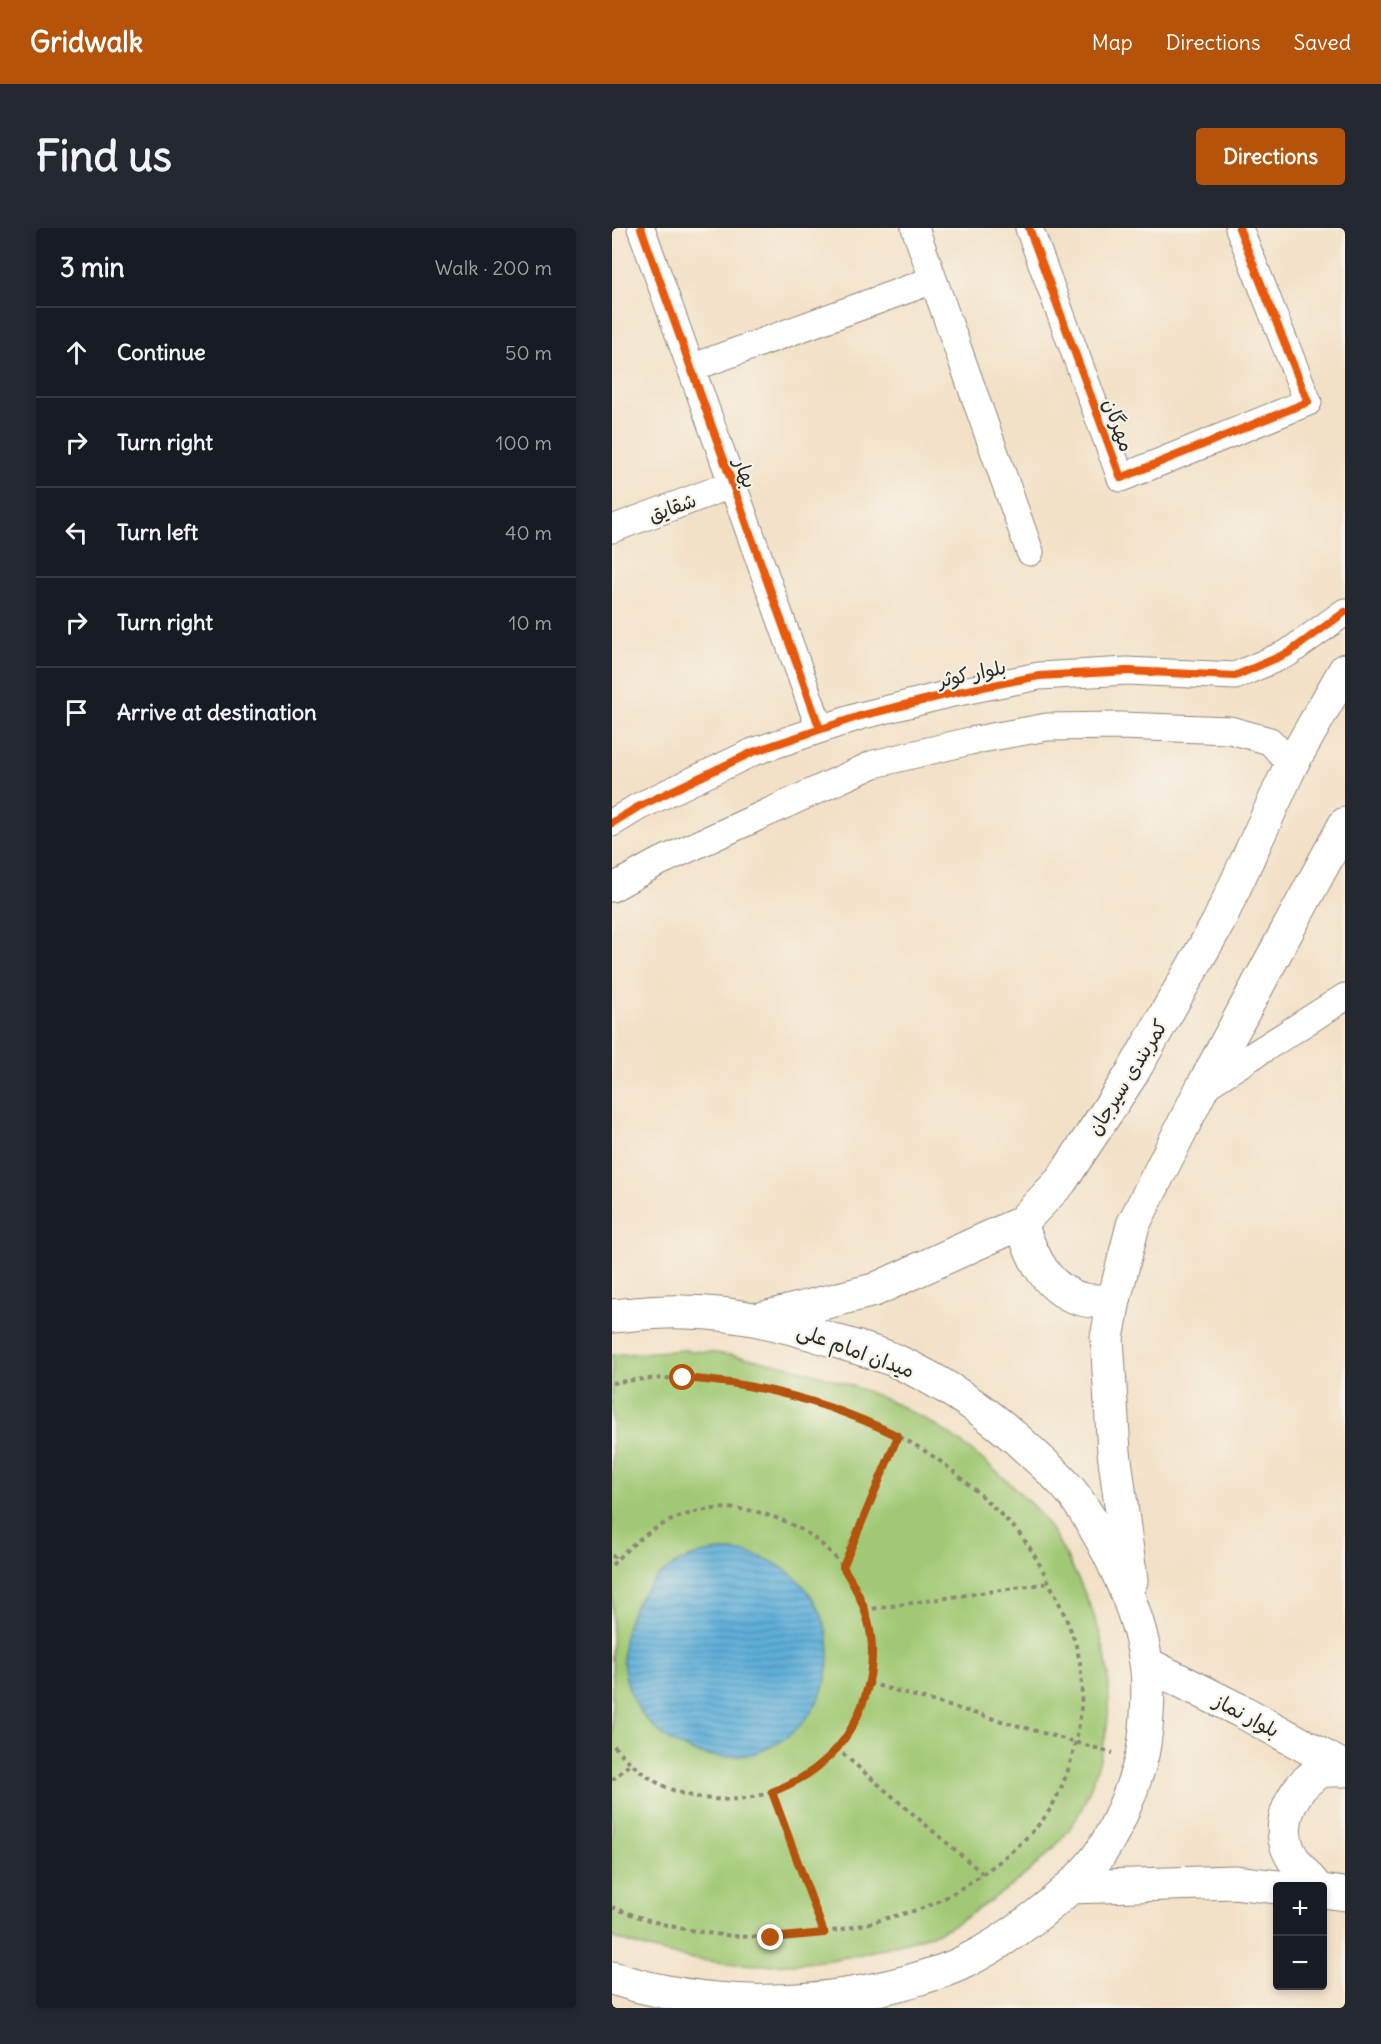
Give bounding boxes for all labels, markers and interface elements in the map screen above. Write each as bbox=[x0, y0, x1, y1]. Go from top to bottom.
text: Gridwalk bbox=[30, 24, 143, 60]
text: Map bbox=[1092, 29, 1133, 56]
text: Directions bbox=[1166, 29, 1260, 56]
text: Saved bbox=[1293, 29, 1351, 56]
button: Directions bbox=[1196, 128, 1345, 185]
text: Find us bbox=[36, 130, 172, 182]
text: 3 min bbox=[60, 251, 125, 284]
text: Walk · 200 m bbox=[435, 255, 552, 280]
icon: ahead bbox=[60, 336, 93, 369]
text: Continue bbox=[117, 338, 206, 366]
text: 50 m bbox=[505, 340, 552, 365]
street label: مهرگان bbox=[1098, 395, 1140, 455]
icon: right bbox=[60, 426, 93, 459]
text: Turn right bbox=[117, 428, 213, 456]
text: 100 m bbox=[495, 430, 552, 455]
street label: بهار bbox=[728, 453, 763, 492]
street label: شقایق bbox=[645, 487, 699, 527]
icon: left bbox=[60, 516, 93, 549]
text: Turn left bbox=[117, 518, 198, 546]
text: 40 m bbox=[505, 520, 552, 545]
icon: right bbox=[60, 606, 93, 639]
text: Turn right bbox=[117, 608, 213, 636]
text: 10 m bbox=[509, 610, 552, 635]
street label: بلوار کوثر bbox=[934, 654, 1008, 693]
icon: arrive bbox=[60, 696, 93, 729]
text: Arrive at destination bbox=[117, 698, 317, 726]
street label: کمربندی سیرجان bbox=[1081, 1014, 1173, 1140]
street label: میدان امام علی bbox=[793, 1317, 918, 1386]
route start bbox=[669, 1364, 695, 1390]
street label: بلوار نماز bbox=[1208, 1687, 1284, 1743]
map controls bbox=[1273, 1882, 1327, 1990]
button: + bbox=[1273, 1882, 1327, 1936]
route end bbox=[757, 1924, 783, 1950]
button: − bbox=[1273, 1936, 1327, 1990]

